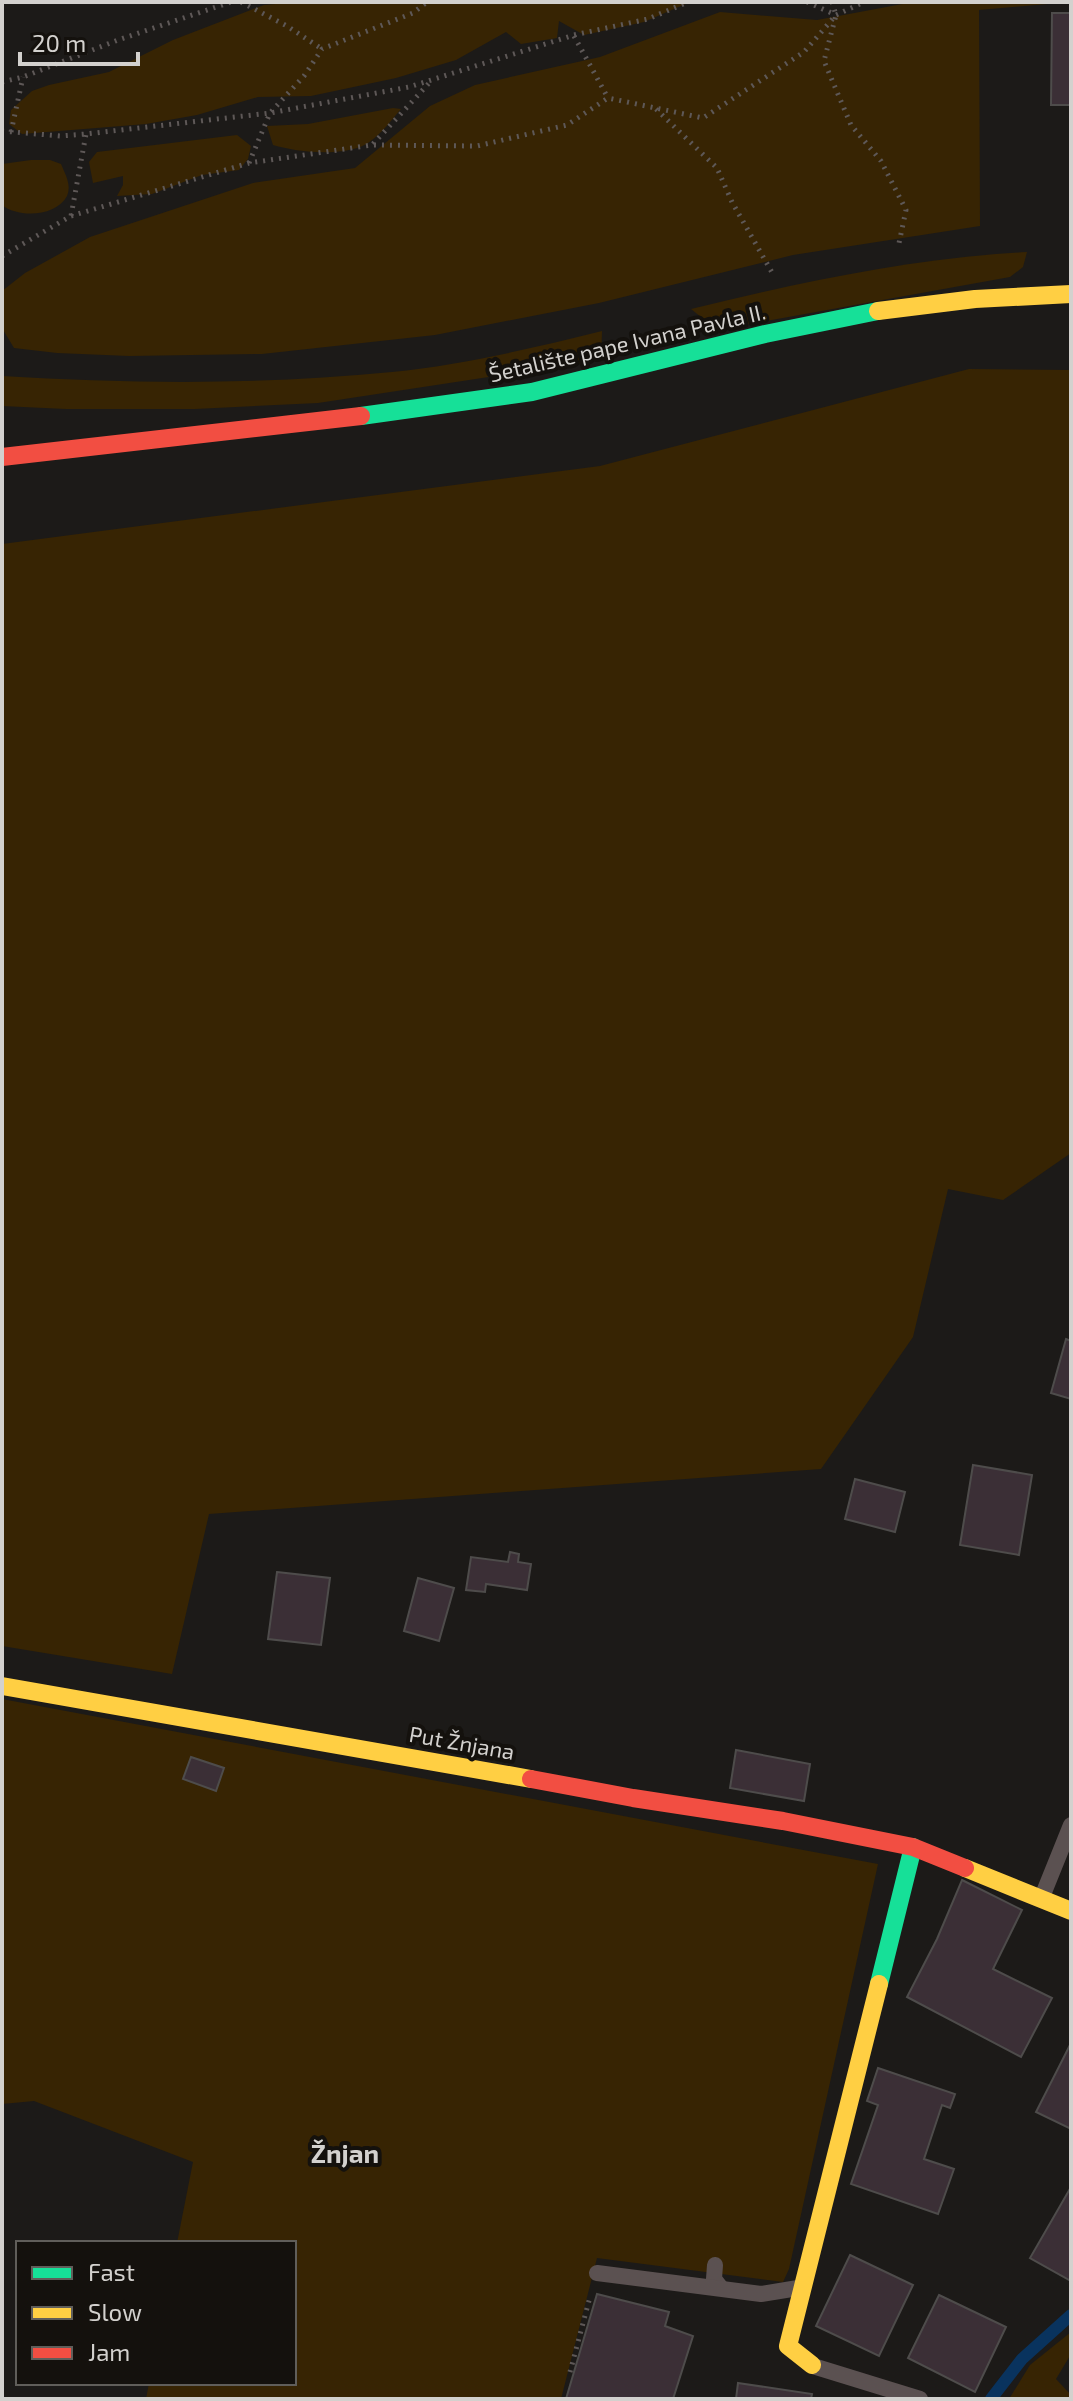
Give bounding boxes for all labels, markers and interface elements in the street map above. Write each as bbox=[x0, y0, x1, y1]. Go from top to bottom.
scale bar bbox=[20, 16, 138, 66]
text: 20 m bbox=[32, 28, 86, 57]
street label: Šetalište pape Ivana Pavla II. bbox=[486, 297, 768, 387]
street label: Put Žnjana bbox=[407, 1720, 517, 1765]
district label: Žnjan bbox=[311, 2137, 379, 2168]
legend bbox=[16, 2241, 296, 2385]
text: Fast bbox=[88, 2257, 135, 2286]
text: Slow bbox=[88, 2297, 142, 2326]
text: Jam bbox=[88, 2337, 130, 2366]

